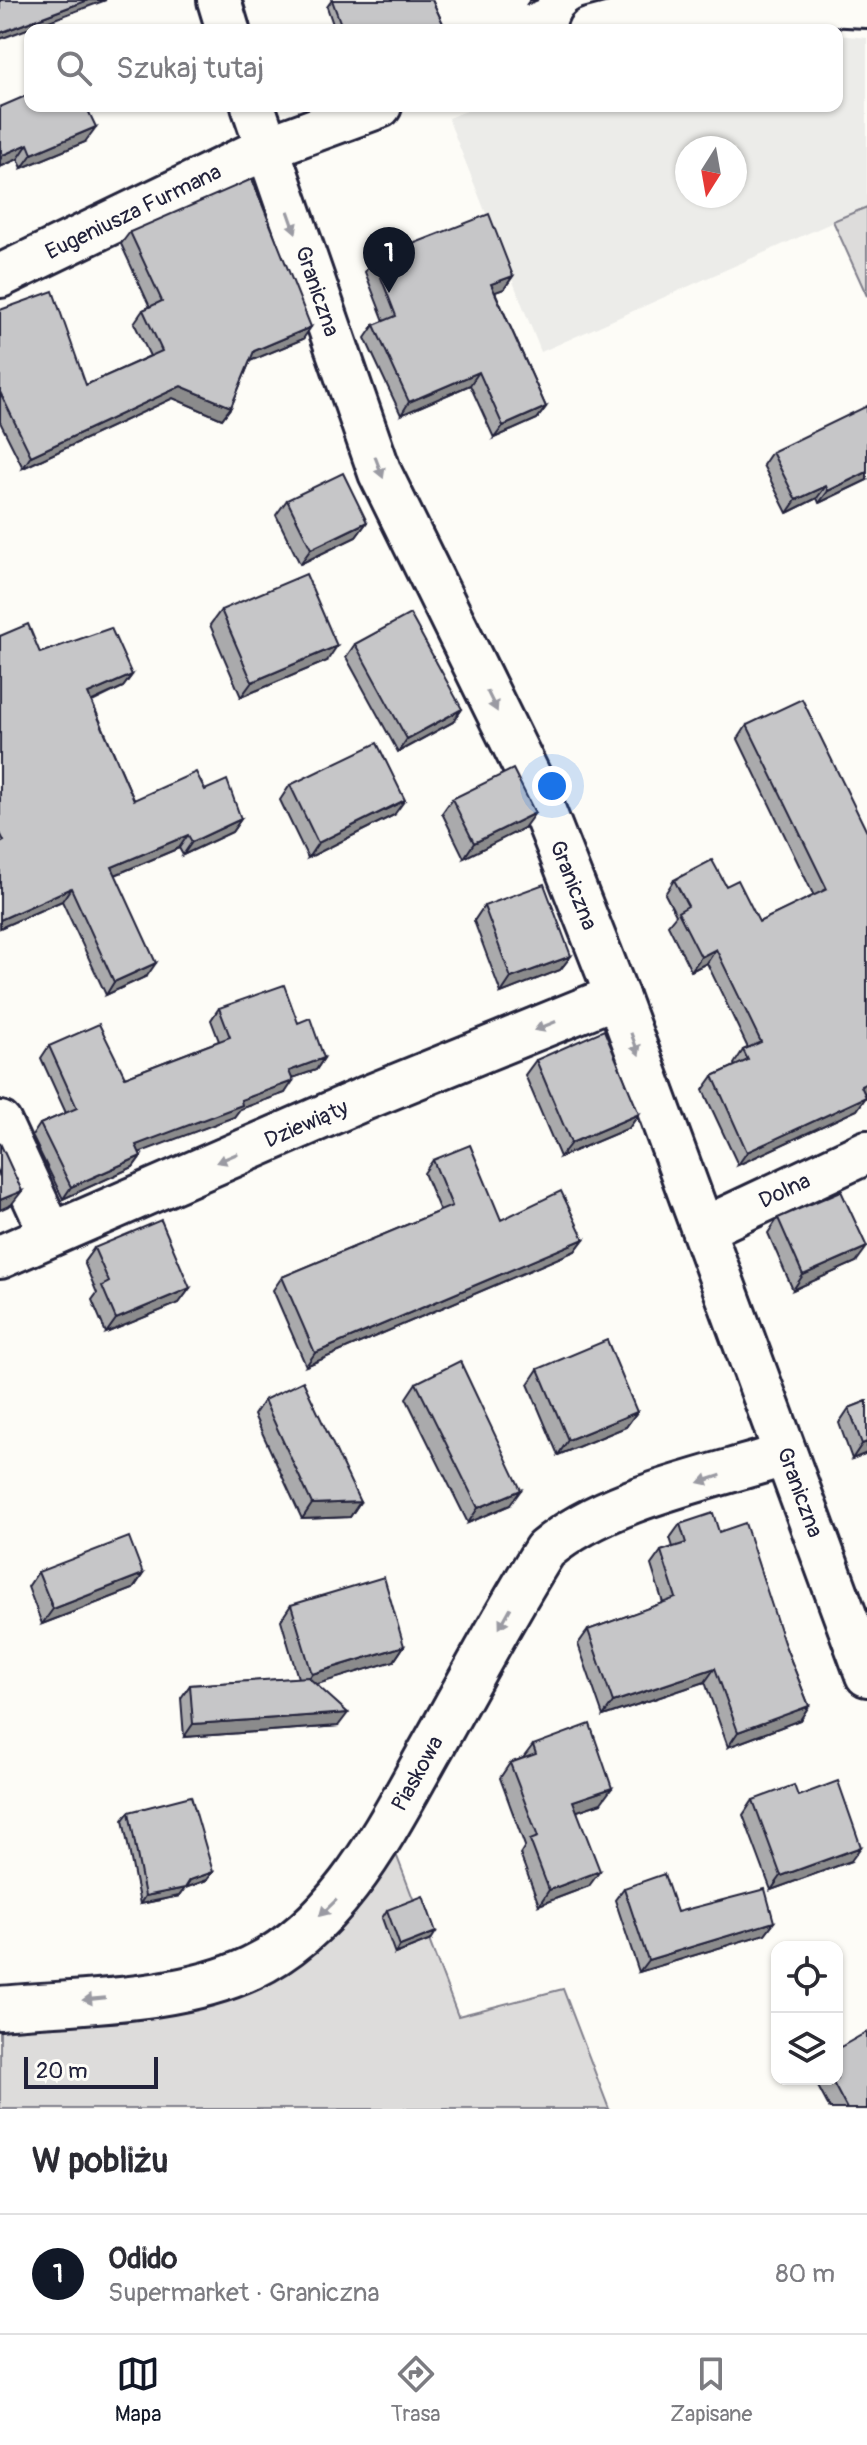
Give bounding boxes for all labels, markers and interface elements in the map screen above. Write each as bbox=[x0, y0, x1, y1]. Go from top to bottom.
search box bbox=[24, 24, 843, 112]
icon: search bbox=[52, 46, 96, 90]
text: Szukaj tutaj bbox=[116, 50, 264, 87]
north arrow bbox=[675, 136, 747, 208]
street label: Eugeniusza Furmana bbox=[41, 158, 226, 266]
one-way arrow bbox=[286, 210, 299, 234]
pin: 1 bbox=[363, 227, 415, 293]
street label: Graniczna bbox=[289, 242, 346, 340]
one-way arrow bbox=[373, 455, 386, 479]
one-way arrow bbox=[485, 690, 498, 713]
your location bbox=[532, 766, 572, 806]
street label: Graniczna bbox=[543, 837, 604, 934]
one-way arrow bbox=[533, 1019, 557, 1032]
one-way arrow bbox=[629, 1032, 642, 1056]
street label: Dziewiąty bbox=[260, 1093, 352, 1154]
one-way arrow bbox=[215, 1152, 239, 1165]
street label: Dolna bbox=[754, 1167, 815, 1215]
street label: Graniczna bbox=[770, 1444, 829, 1541]
one-way arrow bbox=[697, 1473, 721, 1486]
one-way arrow bbox=[498, 1607, 512, 1629]
street label: Piaskowa bbox=[385, 1731, 450, 1816]
one-way arrow bbox=[319, 1898, 338, 1916]
map controls bbox=[771, 1941, 843, 2085]
button: locate bbox=[771, 1941, 843, 2013]
one-way arrow bbox=[81, 1993, 106, 2006]
button: layers bbox=[771, 2013, 843, 2085]
scale bar bbox=[24, 2053, 158, 2089]
text: 20 m bbox=[36, 2057, 88, 2085]
text: W pobliżu bbox=[32, 2140, 168, 2183]
text: Odido bbox=[108, 2240, 177, 2277]
text: 1 bbox=[53, 2258, 63, 2290]
text: 80 m bbox=[775, 2258, 835, 2290]
text: Supermarket · Graniczna bbox=[108, 2277, 380, 2309]
tab: Mapa bbox=[115, 2352, 161, 2428]
tab: Trasa bbox=[391, 2352, 441, 2428]
tab: Zapisane bbox=[670, 2352, 752, 2428]

